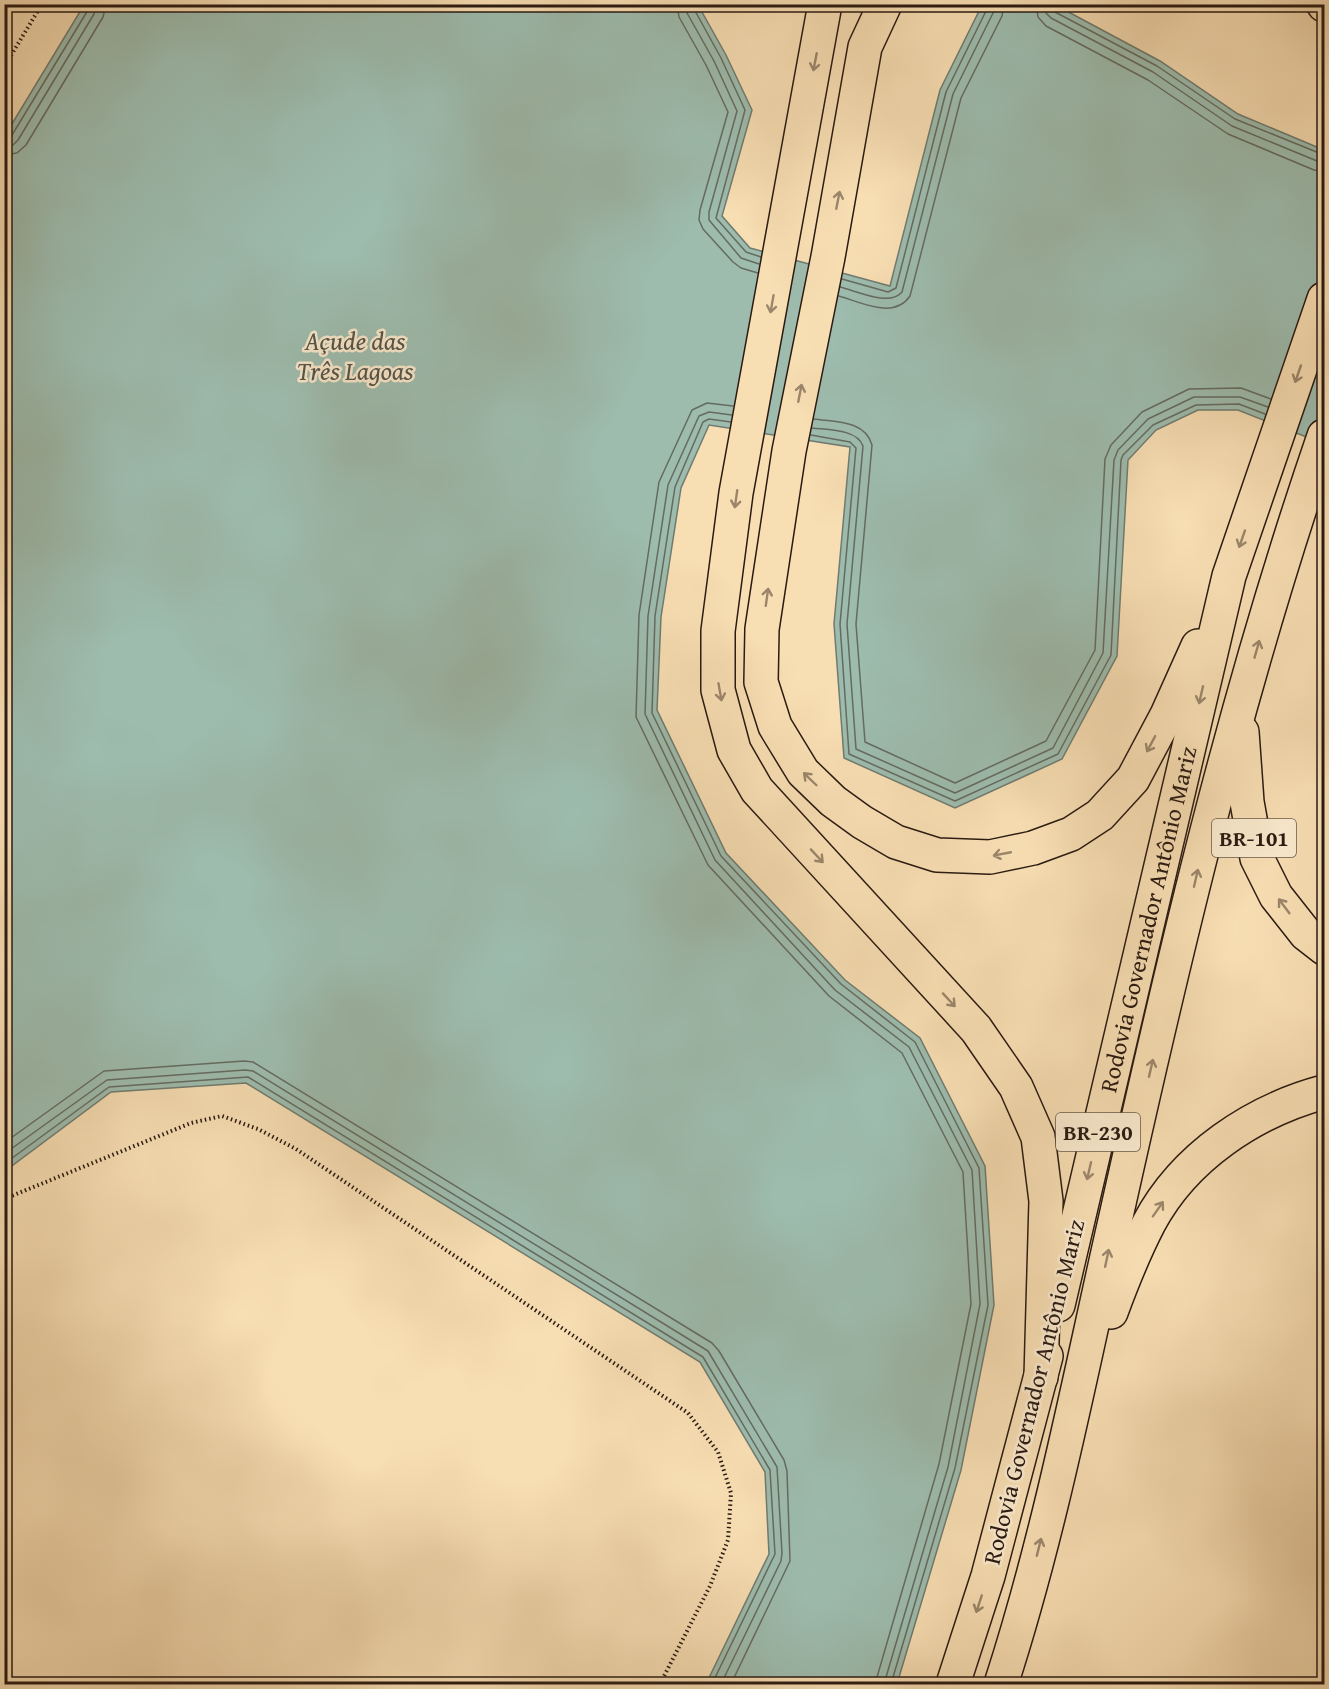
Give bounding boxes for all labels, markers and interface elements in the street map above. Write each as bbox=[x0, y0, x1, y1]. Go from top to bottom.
one-way arrow bbox=[809, 52, 820, 71]
one-way arrow bbox=[833, 191, 844, 210]
one-way arrow bbox=[766, 294, 777, 314]
water label: Açude das Três Lagoas bbox=[297, 321, 414, 390]
one-way arrow bbox=[1292, 364, 1303, 383]
one-way arrow bbox=[795, 384, 806, 404]
one-way arrow bbox=[730, 488, 741, 508]
one-way arrow bbox=[1236, 529, 1247, 547]
one-way arrow bbox=[761, 588, 772, 607]
one-way arrow bbox=[1252, 640, 1263, 659]
one-way arrow bbox=[714, 682, 725, 702]
one-way arrow bbox=[1195, 685, 1207, 704]
one-way arrow bbox=[1145, 734, 1157, 752]
street label: Rodovia Governador Antônio Mariz bbox=[1090, 743, 1205, 1096]
one-way arrow bbox=[802, 771, 817, 786]
road number: BR-101 bbox=[1212, 819, 1296, 857]
one-way arrow bbox=[809, 849, 824, 864]
one-way arrow bbox=[993, 849, 1013, 860]
one-way arrow bbox=[1190, 869, 1202, 888]
one-way arrow bbox=[1278, 899, 1291, 915]
one-way arrow bbox=[942, 992, 956, 1007]
one-way arrow bbox=[1145, 1059, 1157, 1078]
road number: BR-230 bbox=[1056, 1113, 1140, 1151]
one-way arrow bbox=[1083, 1161, 1095, 1180]
one-way arrow bbox=[1152, 1202, 1165, 1218]
street label: Rodovia Governador Antônio Mariz bbox=[974, 1216, 1093, 1568]
one-way arrow bbox=[1102, 1249, 1113, 1268]
one-way arrow bbox=[1034, 1538, 1045, 1557]
one-way arrow bbox=[973, 1594, 984, 1613]

